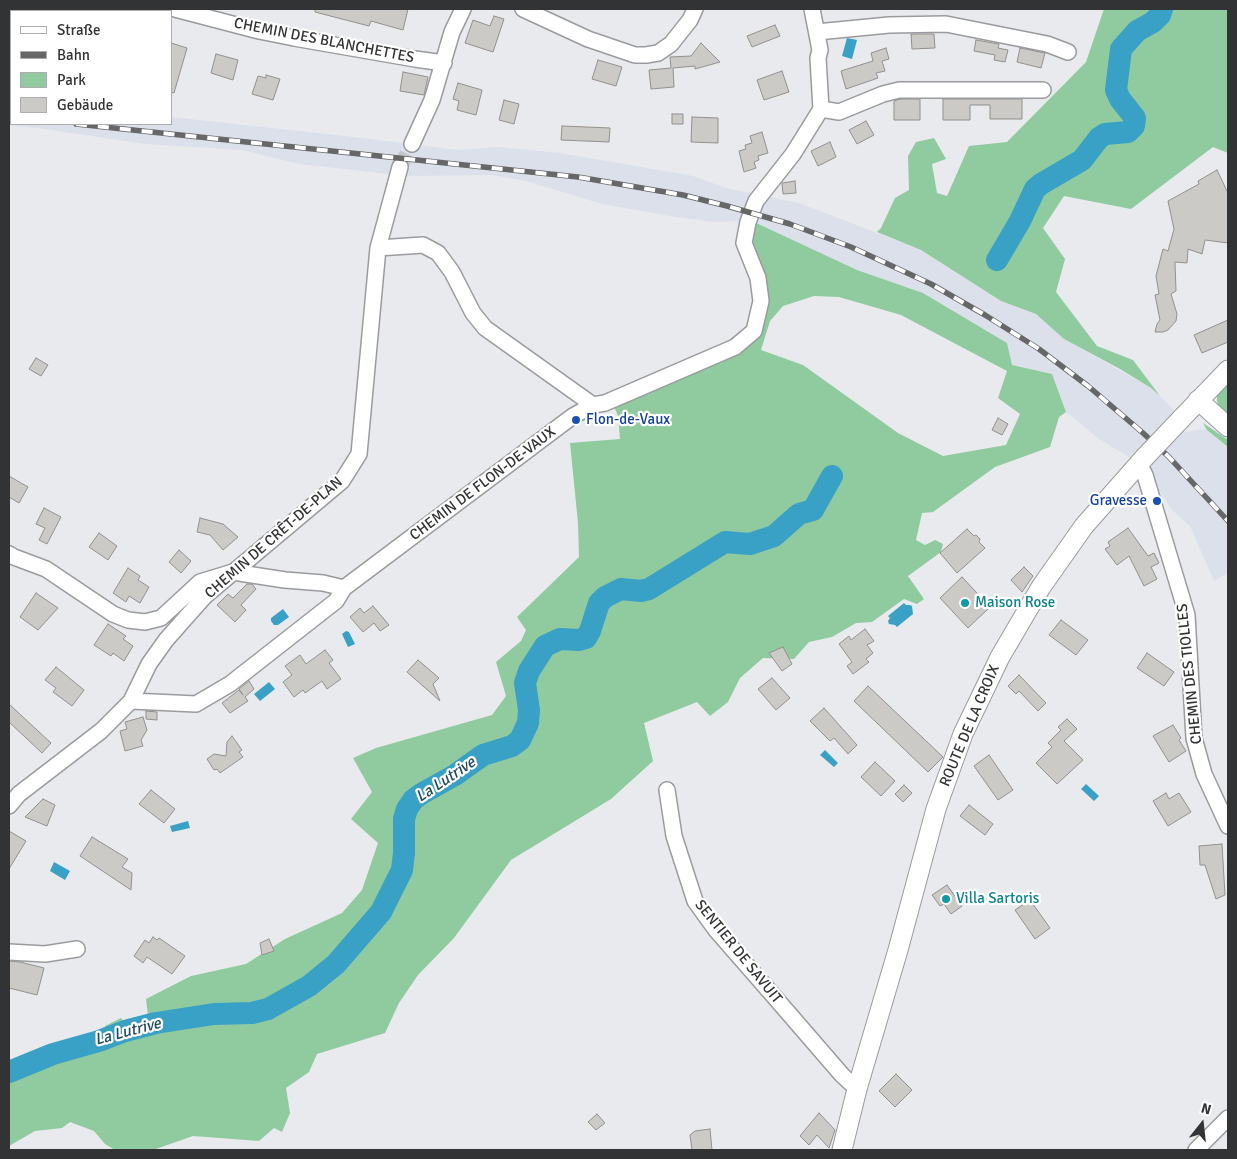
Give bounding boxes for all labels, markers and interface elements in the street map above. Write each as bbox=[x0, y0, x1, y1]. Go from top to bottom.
legend bbox=[10, 10, 172, 125]
street label: CHEMIN DES BLANCHETTES bbox=[232, 15, 416, 67]
text: Straße bbox=[57, 21, 101, 39]
text: Bahn bbox=[57, 46, 90, 64]
text: Park bbox=[57, 71, 86, 89]
text: Gebäude bbox=[57, 96, 113, 114]
place label: Flon-de-Vaux bbox=[586, 411, 670, 429]
marker: Flon-de-Vaux bbox=[570, 414, 582, 426]
street label: CHEMIN DE FLON-DE-VAUX bbox=[406, 423, 560, 545]
street label: CHEMIN DE CRÊT-DE-PLAN bbox=[201, 473, 347, 603]
place label: Gravesse bbox=[1090, 492, 1147, 510]
marker: Gravesse bbox=[1151, 495, 1163, 507]
place label: Maison Rose bbox=[975, 594, 1055, 612]
marker: Maison Rose bbox=[959, 597, 971, 609]
street label: CHEMIN DES TIOLLES bbox=[1174, 603, 1206, 745]
street label: ROUTE DE LA CROIX bbox=[936, 662, 1004, 790]
water label: La Lutrive bbox=[413, 753, 479, 807]
place label: Villa Sartoris bbox=[956, 890, 1039, 908]
marker: Villa Sartoris bbox=[940, 893, 952, 905]
street label: SENTIER DE SAVUIT bbox=[691, 896, 785, 1008]
water label: La Lutrive bbox=[93, 1014, 163, 1050]
north arrow bbox=[1177, 1099, 1227, 1149]
text: N bbox=[1199, 1100, 1213, 1119]

